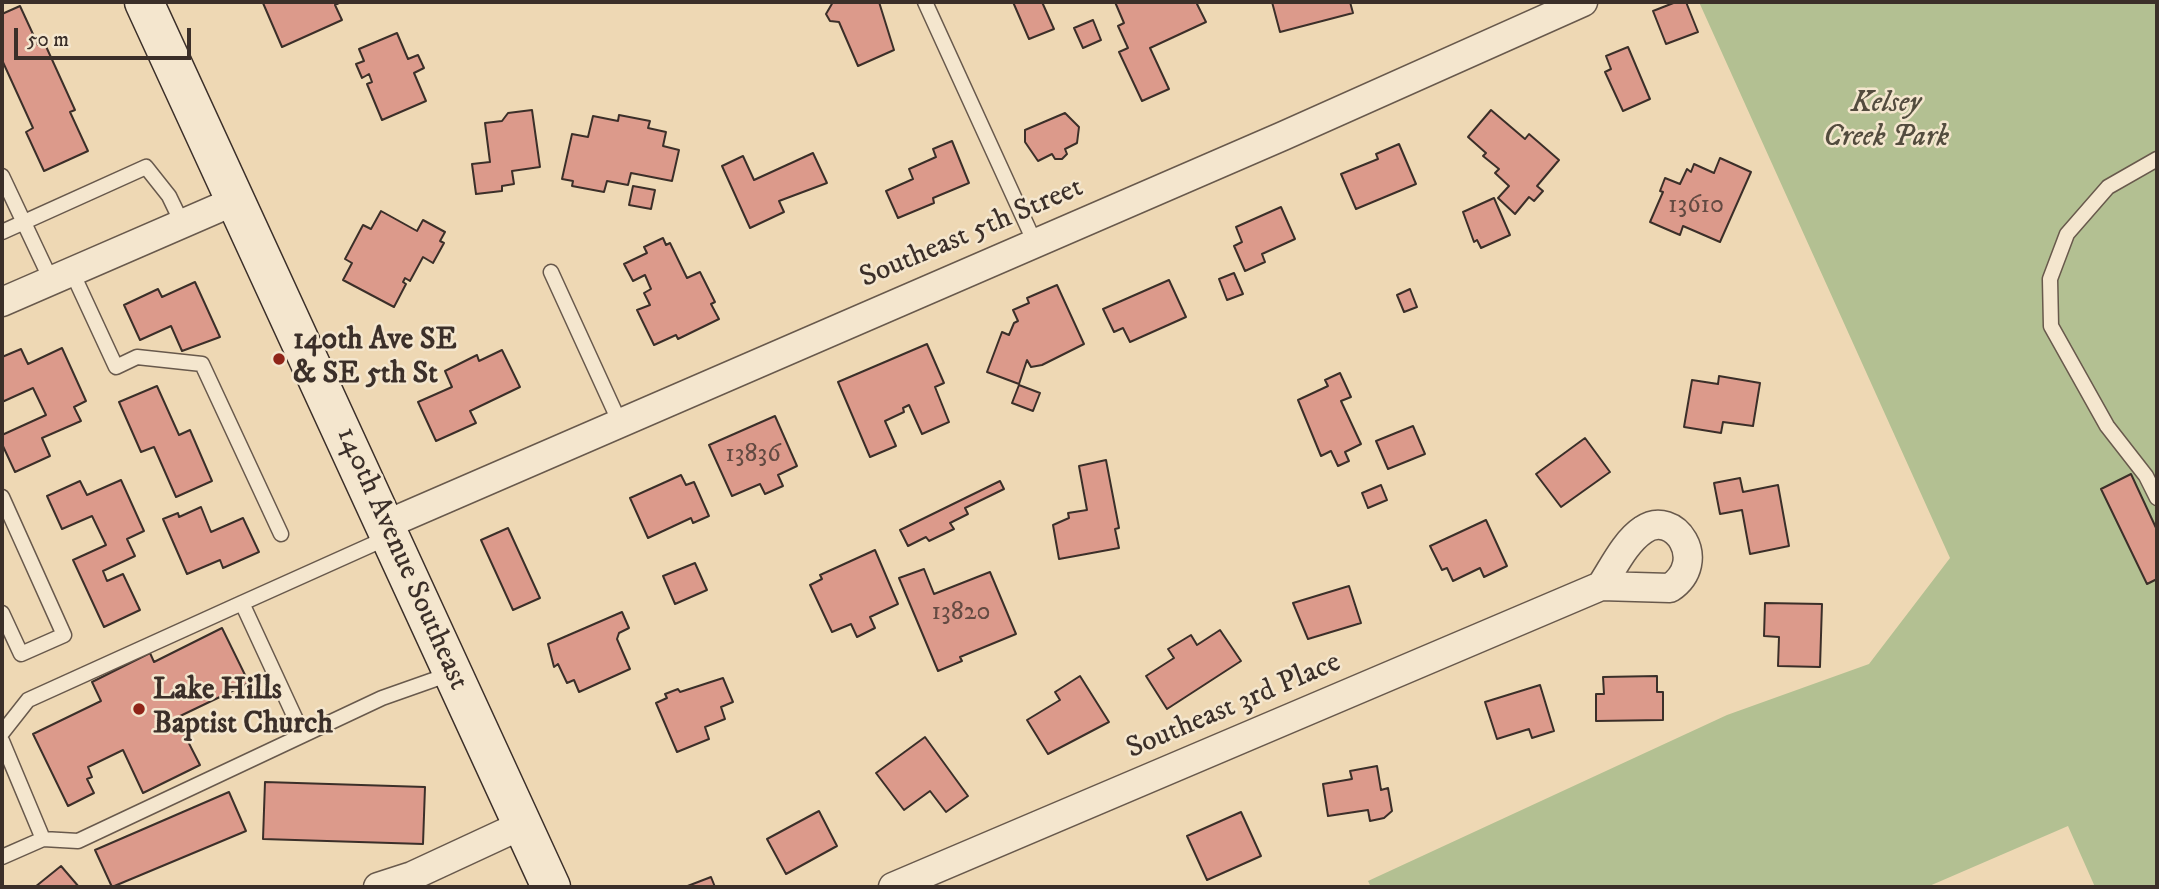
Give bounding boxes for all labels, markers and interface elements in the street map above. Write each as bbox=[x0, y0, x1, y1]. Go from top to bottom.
scale bar bbox=[18, 14, 194, 58]
text: 50 m bbox=[27, 27, 69, 53]
park label: Kelsey Creek Park bbox=[1823, 87, 1949, 158]
street label: Southeast 5th Street bbox=[855, 171, 1089, 297]
house number: 13610 bbox=[1668, 191, 1724, 223]
place label: 140th Ave SE & SE 5th St bbox=[293, 324, 457, 394]
marker: 140th Ave SE & SE 5th St bbox=[271, 351, 287, 367]
street label: 140th Avenue Southeast bbox=[327, 422, 475, 696]
house number: 13836 bbox=[725, 440, 781, 472]
house number: 13820 bbox=[931, 598, 991, 630]
street label: Southeast 3rd Place bbox=[1121, 646, 1347, 768]
place label: Lake Hills Baptist Church bbox=[153, 674, 333, 744]
marker: Lake Hills Baptist Church bbox=[131, 701, 147, 717]

